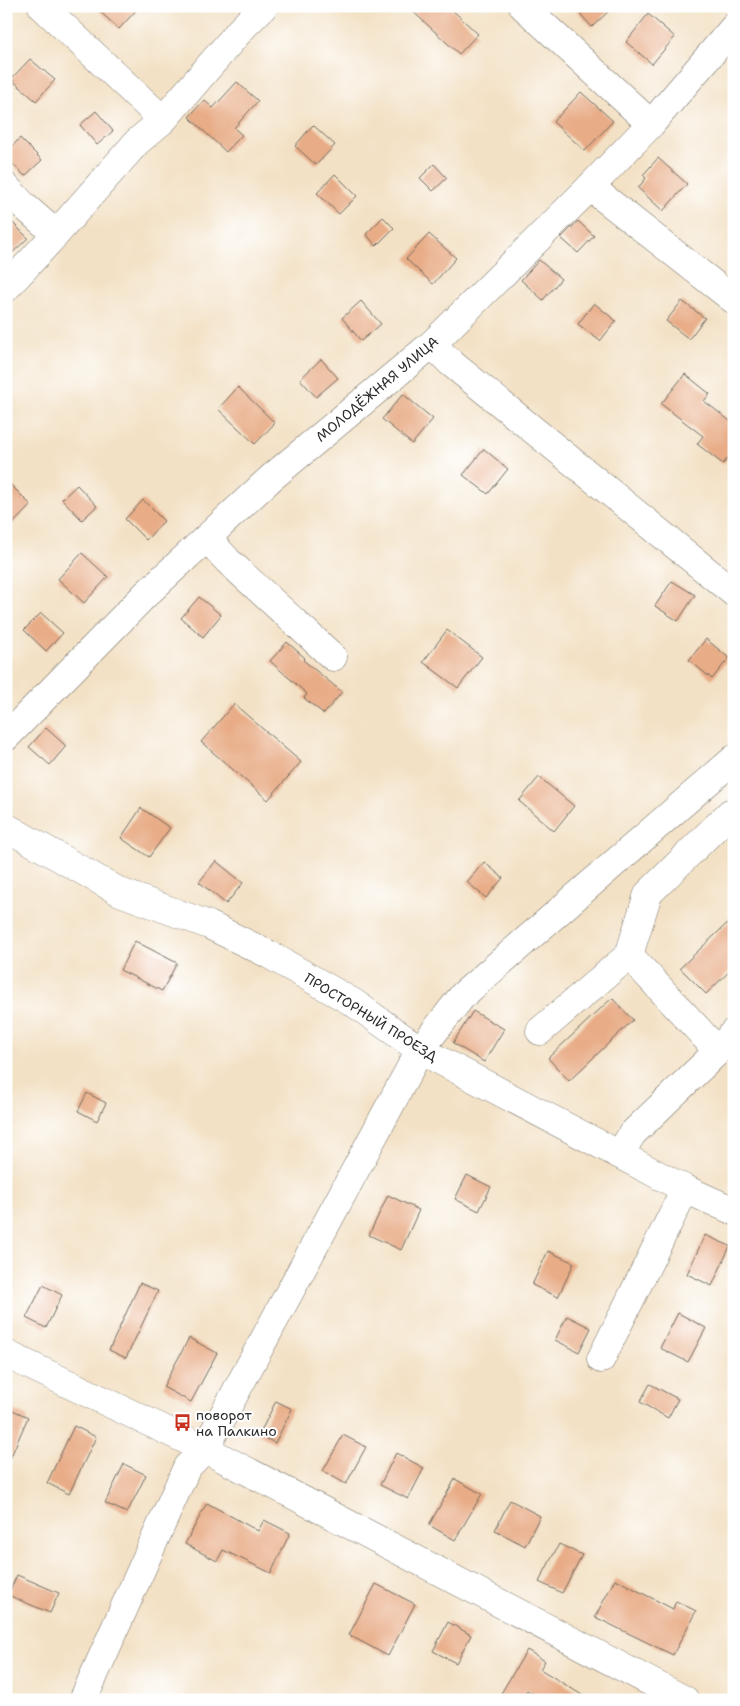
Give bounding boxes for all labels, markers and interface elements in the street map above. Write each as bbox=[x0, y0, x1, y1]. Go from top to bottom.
street label: МОЛОДЁЖНАЯ УЛИЦА bbox=[312, 332, 442, 446]
street label: ПРОСТОРНЫЙ ПРОЕЗД bbox=[301, 969, 441, 1065]
place label: поворот на Палкино bbox=[196, 1406, 277, 1440]
bus stop icon: поворот на Палкино bbox=[172, 1413, 192, 1433]

